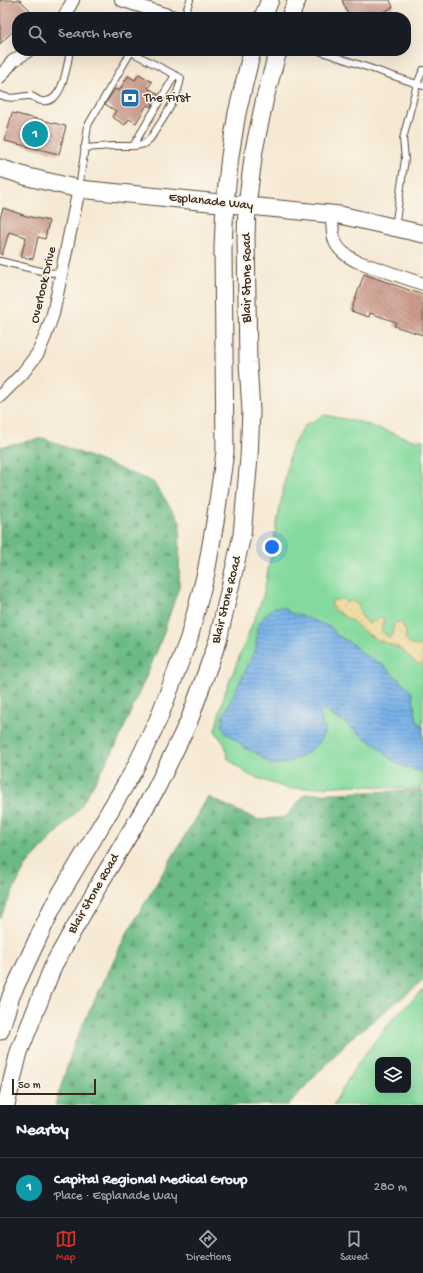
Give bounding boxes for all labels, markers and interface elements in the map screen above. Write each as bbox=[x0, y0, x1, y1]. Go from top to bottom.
search box bbox=[12, 12, 411, 56]
icon: search bbox=[26, 23, 48, 45]
text: Search here bbox=[58, 25, 132, 43]
bank icon: The First bbox=[119, 87, 141, 109]
place label: The First bbox=[143, 91, 192, 106]
pin: 1 bbox=[22, 119, 48, 149]
street label: Esplanade Way bbox=[168, 190, 255, 214]
street label: Blair Stone Road bbox=[240, 232, 255, 324]
street label: Overlook Drive bbox=[28, 245, 60, 325]
your location bbox=[262, 537, 282, 557]
street label: Blair Stone Road bbox=[209, 553, 245, 646]
street label: Blair Stone Road bbox=[65, 850, 124, 937]
map controls bbox=[375, 1057, 411, 1093]
button: layers bbox=[375, 1057, 411, 1093]
scale bar bbox=[12, 1077, 96, 1096]
text: 50 m bbox=[18, 1080, 40, 1092]
text: Nearby bbox=[16, 1121, 69, 1141]
text: Capital Regional Medical Group bbox=[54, 1171, 247, 1189]
text: 1 bbox=[26, 1180, 32, 1195]
text: 280 m bbox=[374, 1180, 407, 1195]
text: Place · Esplanade Way bbox=[54, 1189, 177, 1204]
tab: Map bbox=[55, 1228, 77, 1264]
tab: Directions bbox=[186, 1228, 231, 1264]
tab: Saved bbox=[340, 1228, 368, 1264]

